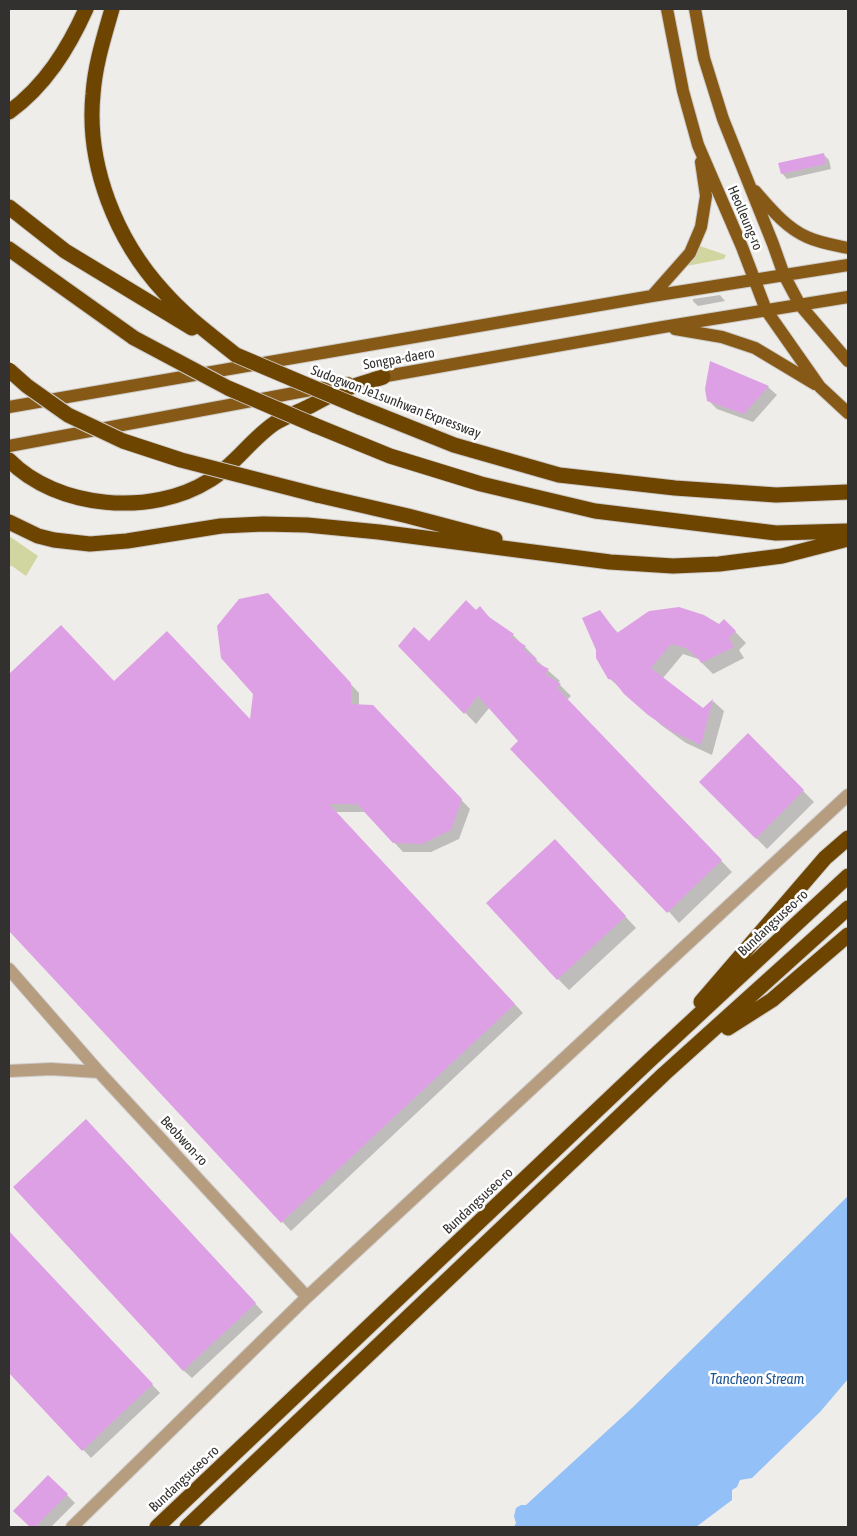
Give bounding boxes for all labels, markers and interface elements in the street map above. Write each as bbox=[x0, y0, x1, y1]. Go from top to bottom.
street label: Heolleung-ro bbox=[724, 183, 766, 253]
street label: Songpa-daero bbox=[362, 344, 436, 374]
street label: Sudogwon Je1sunhwan Expressway bbox=[309, 362, 483, 442]
street label: Bundangsuseo-ro bbox=[734, 886, 812, 960]
street label: Beobwon-ro bbox=[157, 1113, 211, 1169]
street label: Bundangsuseo-ro bbox=[439, 1164, 517, 1238]
water label: Tancheon Stream bbox=[710, 1370, 804, 1388]
street label: Bundangsuseo-ro bbox=[145, 1442, 223, 1516]

